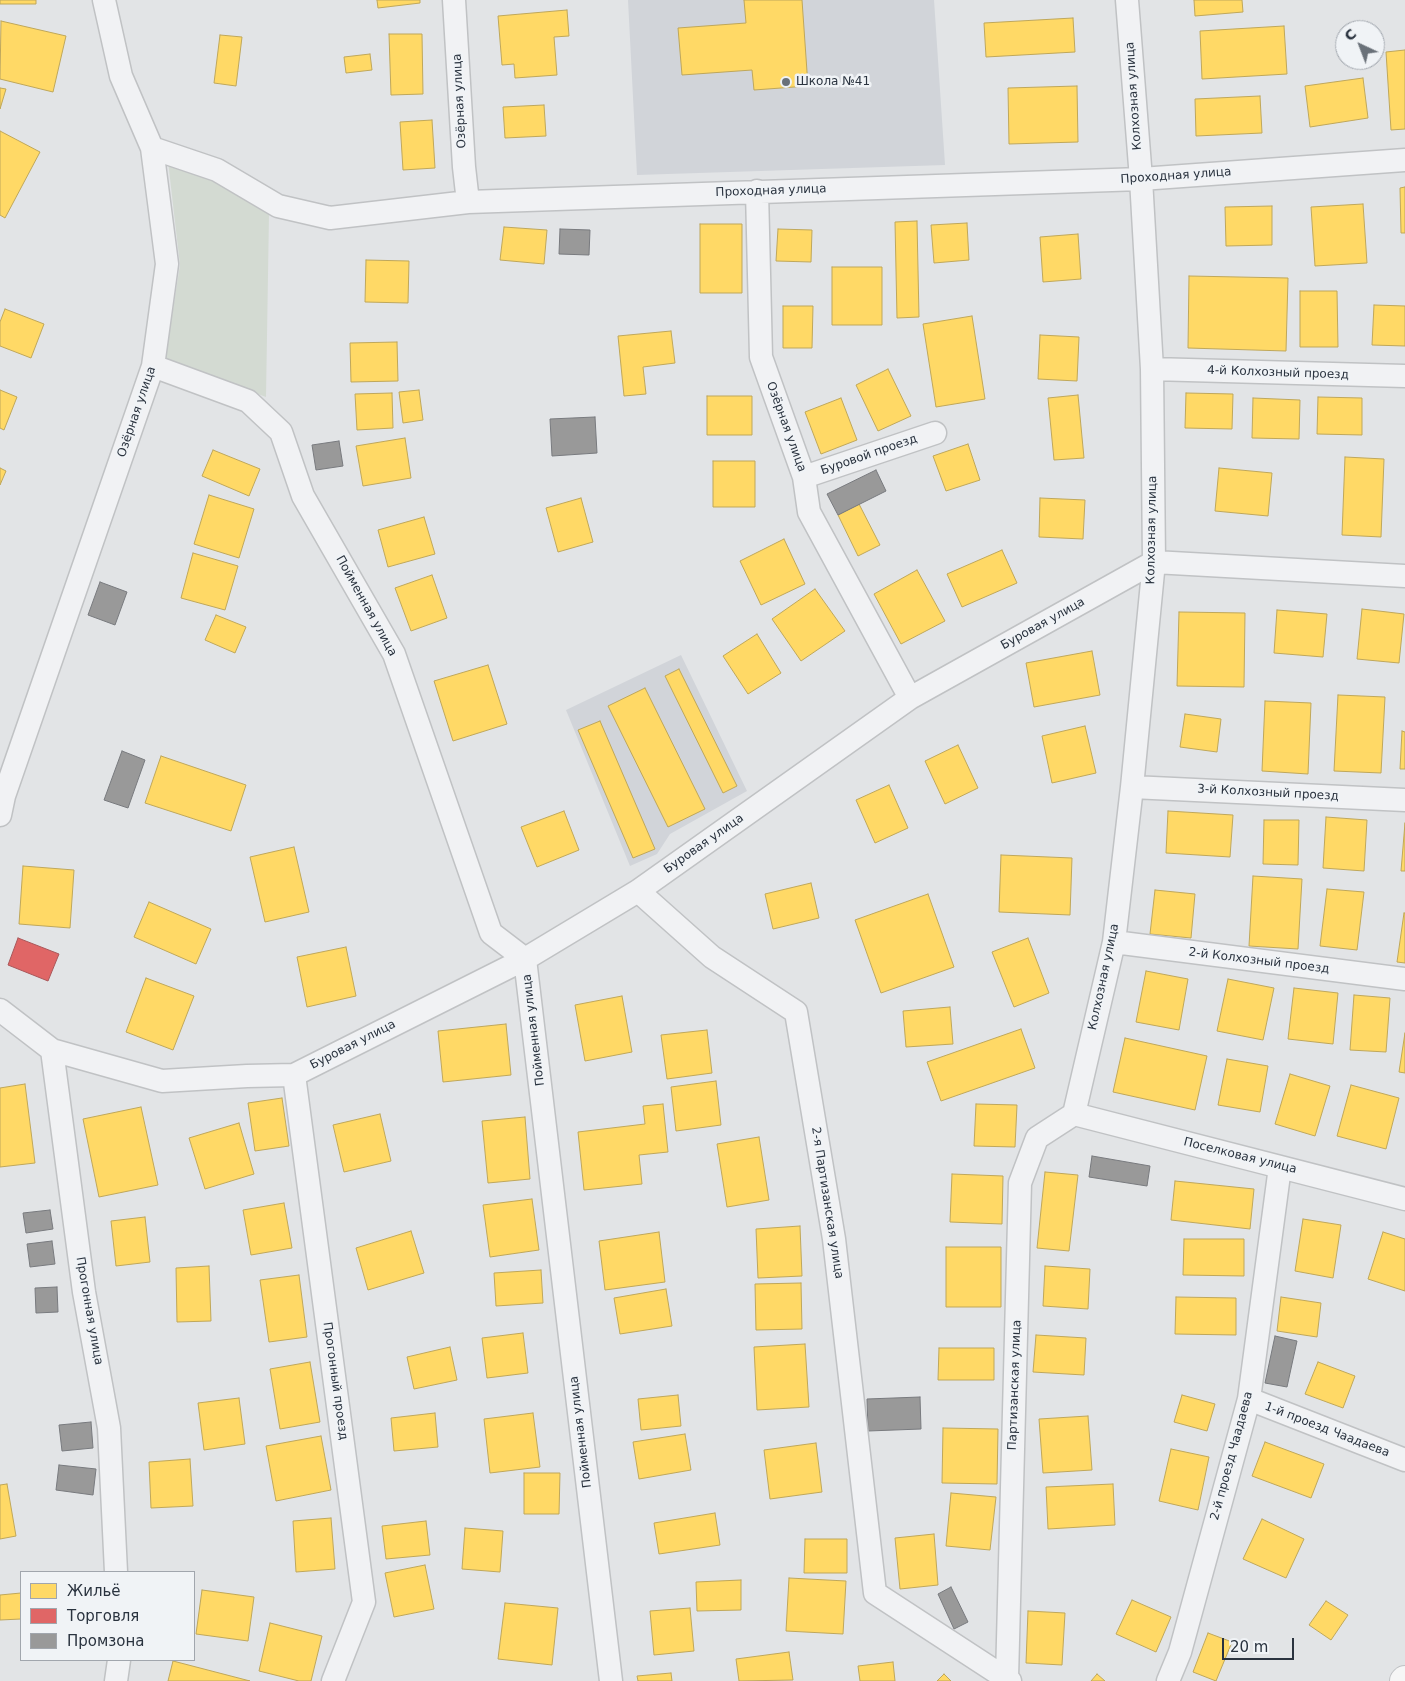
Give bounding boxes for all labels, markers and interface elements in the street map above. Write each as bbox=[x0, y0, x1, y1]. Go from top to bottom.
north arrow bbox=[1335, 20, 1385, 70]
text: С bbox=[1341, 25, 1360, 44]
street label: Колхозная улица bbox=[1123, 41, 1145, 151]
street label: Озёрная улица bbox=[450, 53, 470, 149]
place label: Школа №41 bbox=[796, 75, 870, 89]
marker: Школа №41 bbox=[780, 76, 792, 88]
street label: Проходная улица bbox=[1120, 165, 1232, 187]
street label: Проходная улица bbox=[715, 182, 827, 200]
street label: 4-й Колхозный проезд bbox=[1207, 363, 1349, 383]
street label: Озёрная улица bbox=[115, 365, 159, 459]
street label: Озёрная улица bbox=[763, 380, 809, 474]
street label: Буровой проезд bbox=[819, 432, 919, 478]
street label: Колхозная улица bbox=[1144, 476, 1160, 584]
street label: Пойменная улица bbox=[332, 553, 400, 659]
street label: Буровая улица bbox=[998, 595, 1088, 653]
street label: 3-й Колхозный проезд bbox=[1197, 782, 1339, 804]
street label: Буровая улица bbox=[661, 811, 747, 877]
street label: Колхозная улица bbox=[1086, 922, 1122, 1032]
street label: 2-й Колхозный проезд bbox=[1188, 945, 1330, 977]
street label: Пойменная улица bbox=[520, 973, 548, 1087]
street label: Буровая улица bbox=[308, 1017, 398, 1073]
street label: 2-я Партизанская улица bbox=[808, 1126, 846, 1280]
street label: Поселковая улица bbox=[1182, 1135, 1298, 1177]
street label: Прогонная улица bbox=[72, 1256, 106, 1366]
street label: Партизанская улица bbox=[1006, 1319, 1024, 1451]
street label: Прогонный проезд bbox=[320, 1321, 350, 1441]
street label: Пойменная улица bbox=[567, 1375, 595, 1489]
street label: 2-й проезд Чаадаева bbox=[1208, 1390, 1256, 1522]
street label: 1-й проезд Чаадаева bbox=[1262, 1400, 1392, 1460]
legend bbox=[20, 1571, 195, 1661]
text: Жильё bbox=[67, 1582, 121, 1600]
text: Торговля bbox=[67, 1607, 139, 1625]
scale bar bbox=[1225, 1628, 1298, 1660]
text: Промзона bbox=[67, 1632, 144, 1650]
text: 20 m bbox=[1230, 1638, 1268, 1656]

